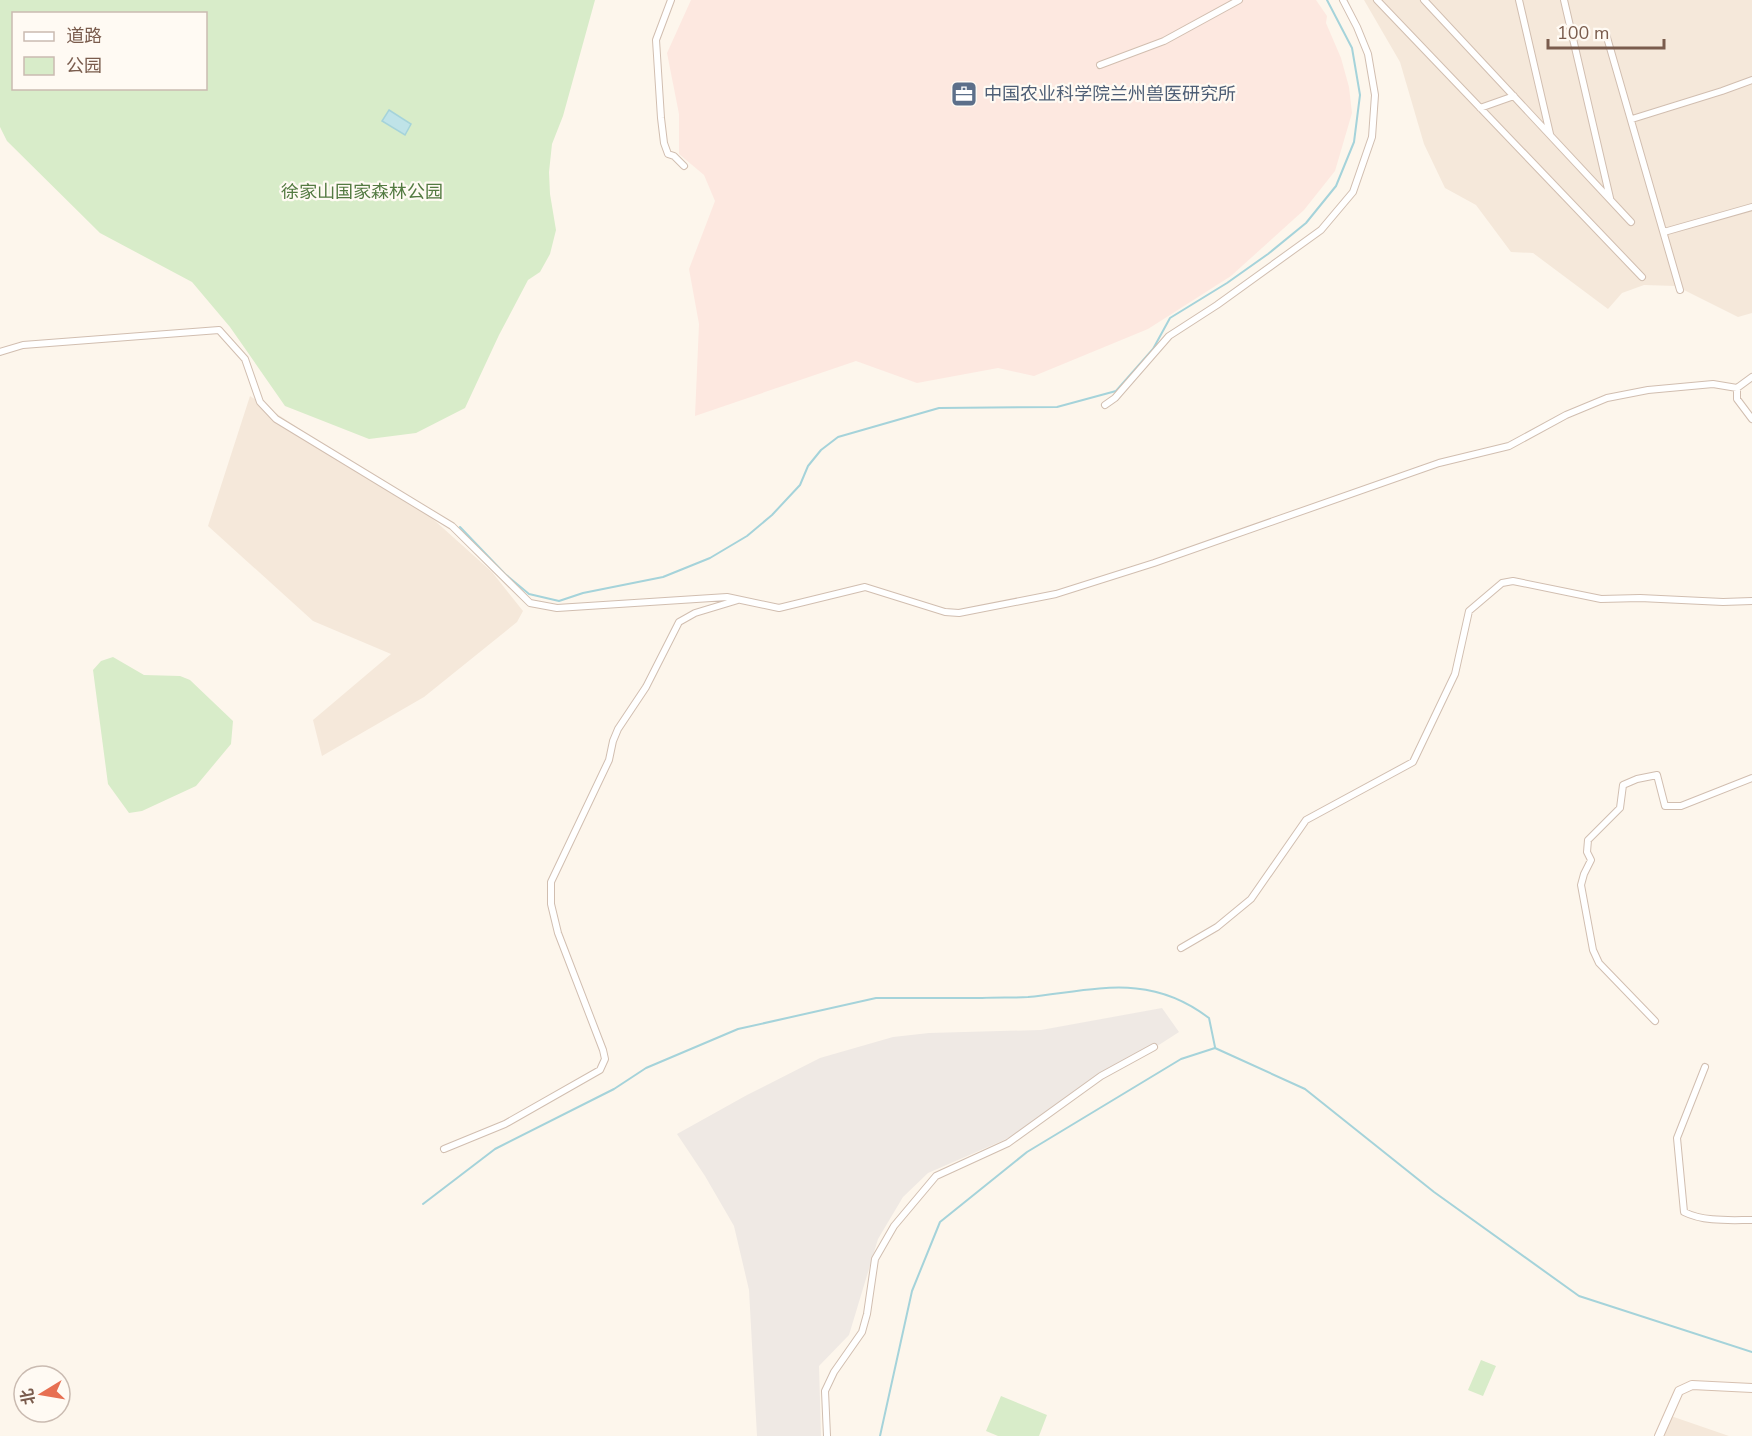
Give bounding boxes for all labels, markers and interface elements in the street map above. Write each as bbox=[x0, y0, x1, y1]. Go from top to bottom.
legend bbox=[12, 12, 207, 90]
scale bar bbox=[1548, 12, 1664, 50]
text: 100 m bbox=[1557, 21, 1609, 45]
text: 道路 bbox=[66, 24, 102, 48]
text: 公园 bbox=[66, 54, 102, 78]
office icon: 中国农业科学院兰州兽医研究所 bbox=[949, 79, 979, 109]
place label: 中国农业科学院兰州兽医研究所 bbox=[984, 82, 1236, 106]
park label: 徐家山国家森林公园 bbox=[281, 180, 443, 204]
north arrow bbox=[12, 1364, 72, 1424]
text: 北 bbox=[16, 1387, 41, 1407]

